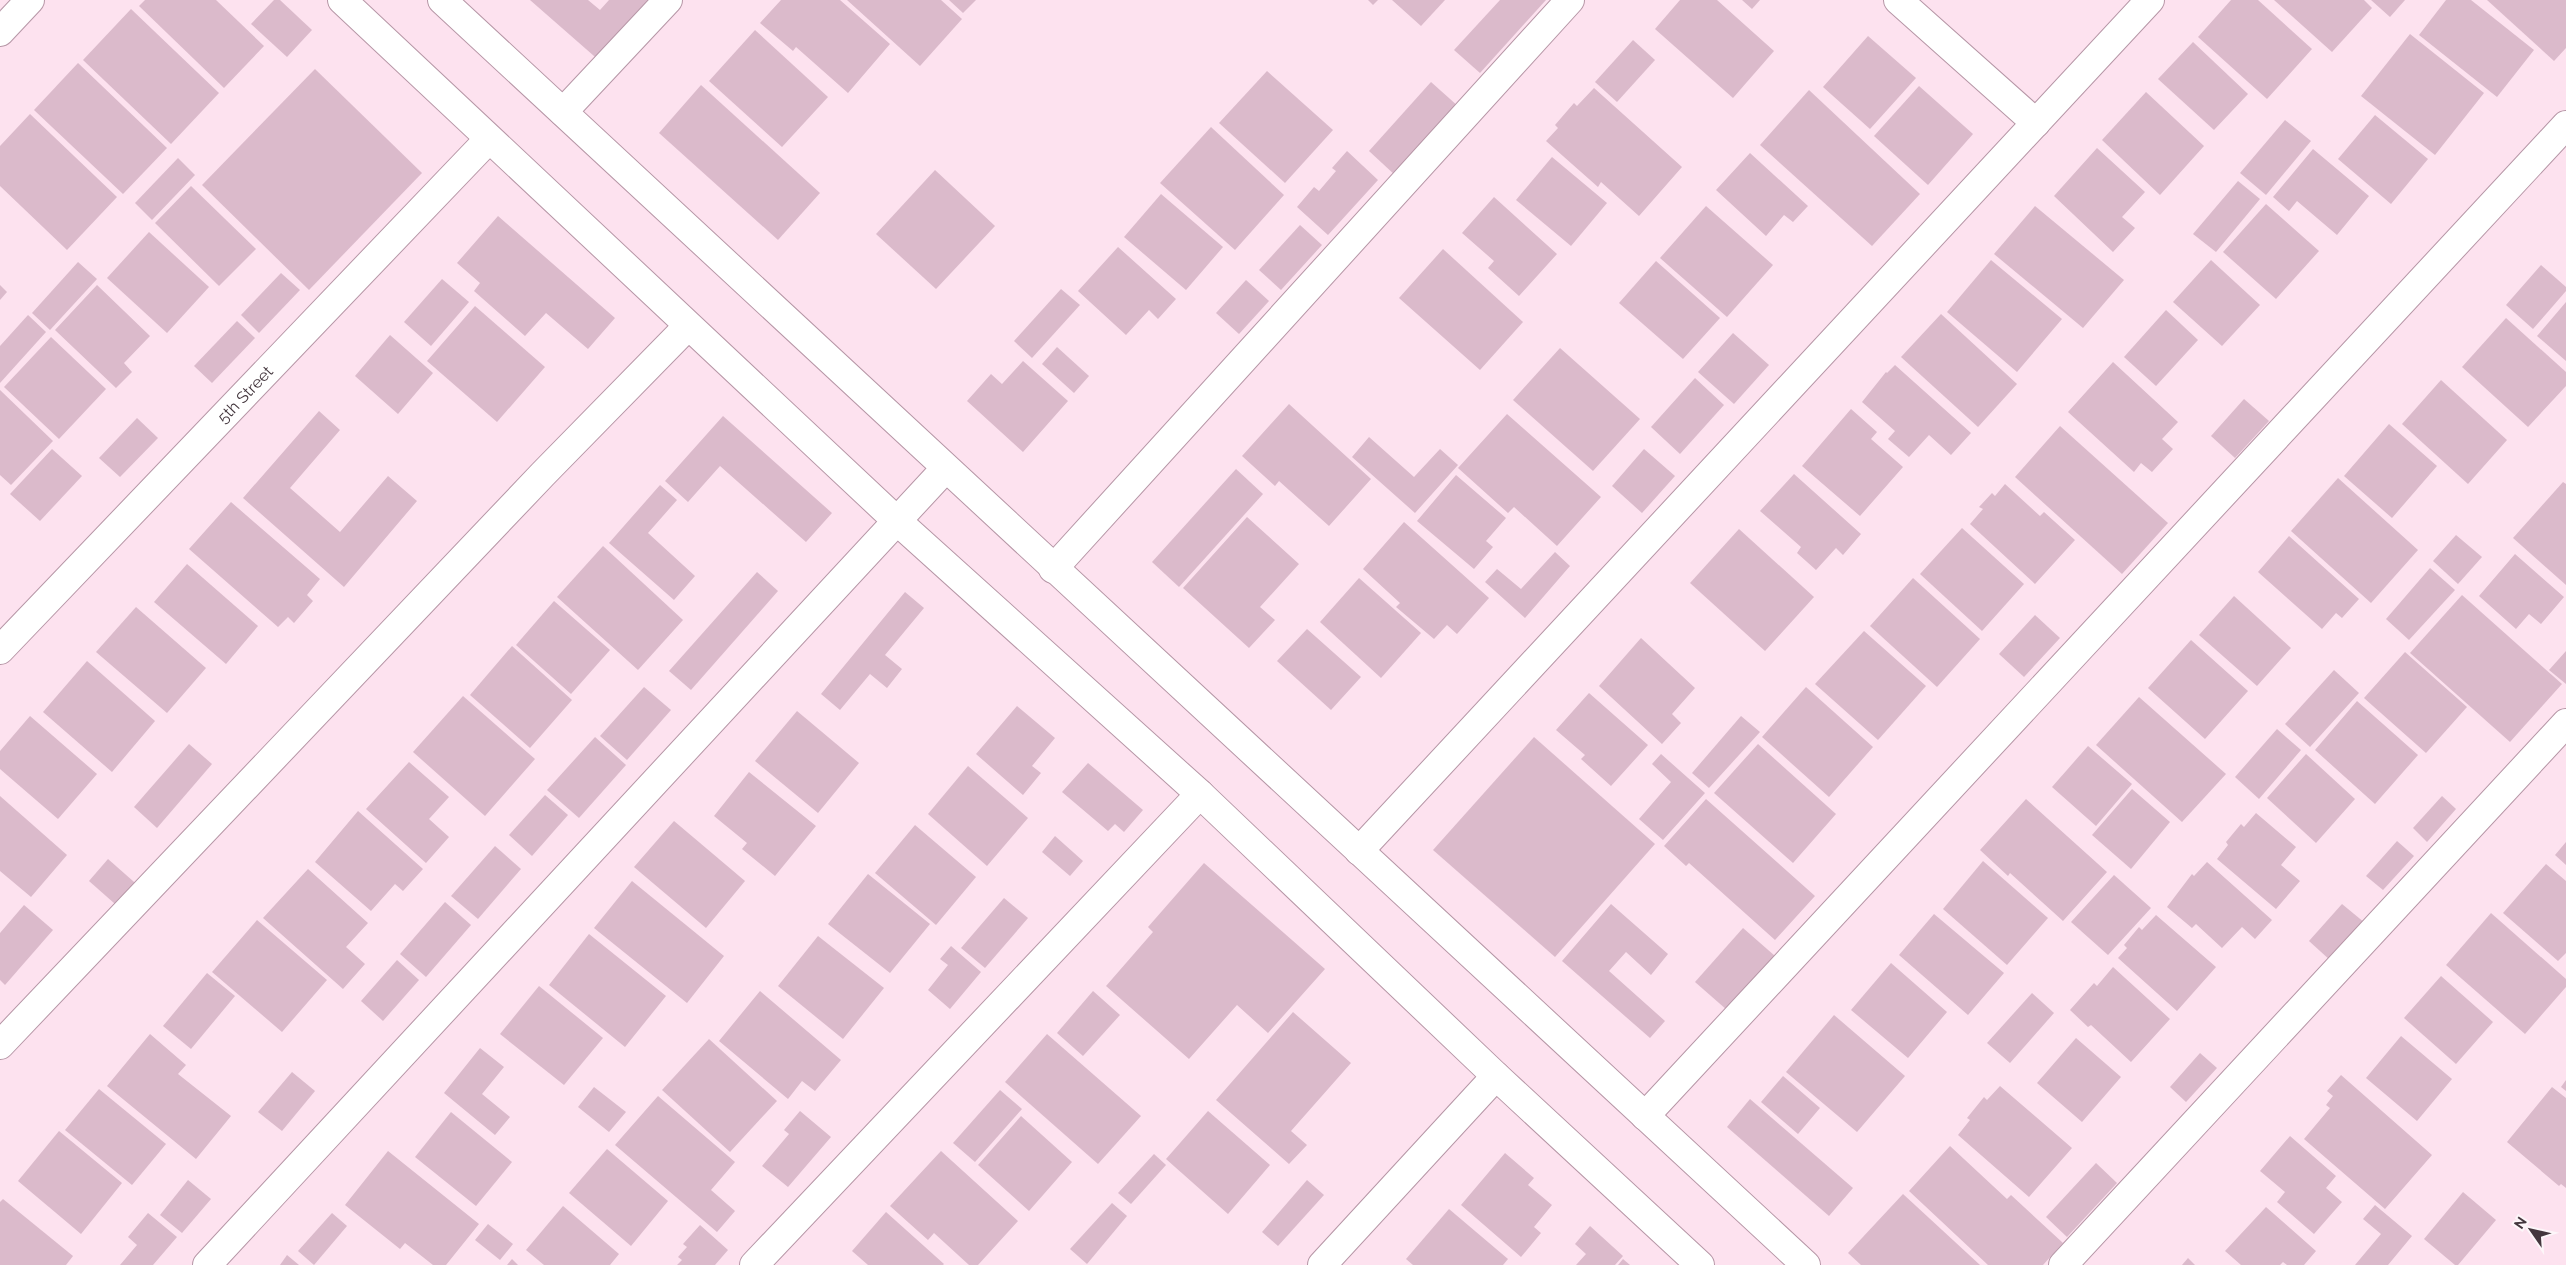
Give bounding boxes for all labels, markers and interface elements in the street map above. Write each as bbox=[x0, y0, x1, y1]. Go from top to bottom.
street label: 5th Street bbox=[213, 361, 277, 427]
north arrow bbox=[2506, 1205, 2556, 1255]
text: N bbox=[2511, 1214, 2530, 1232]

